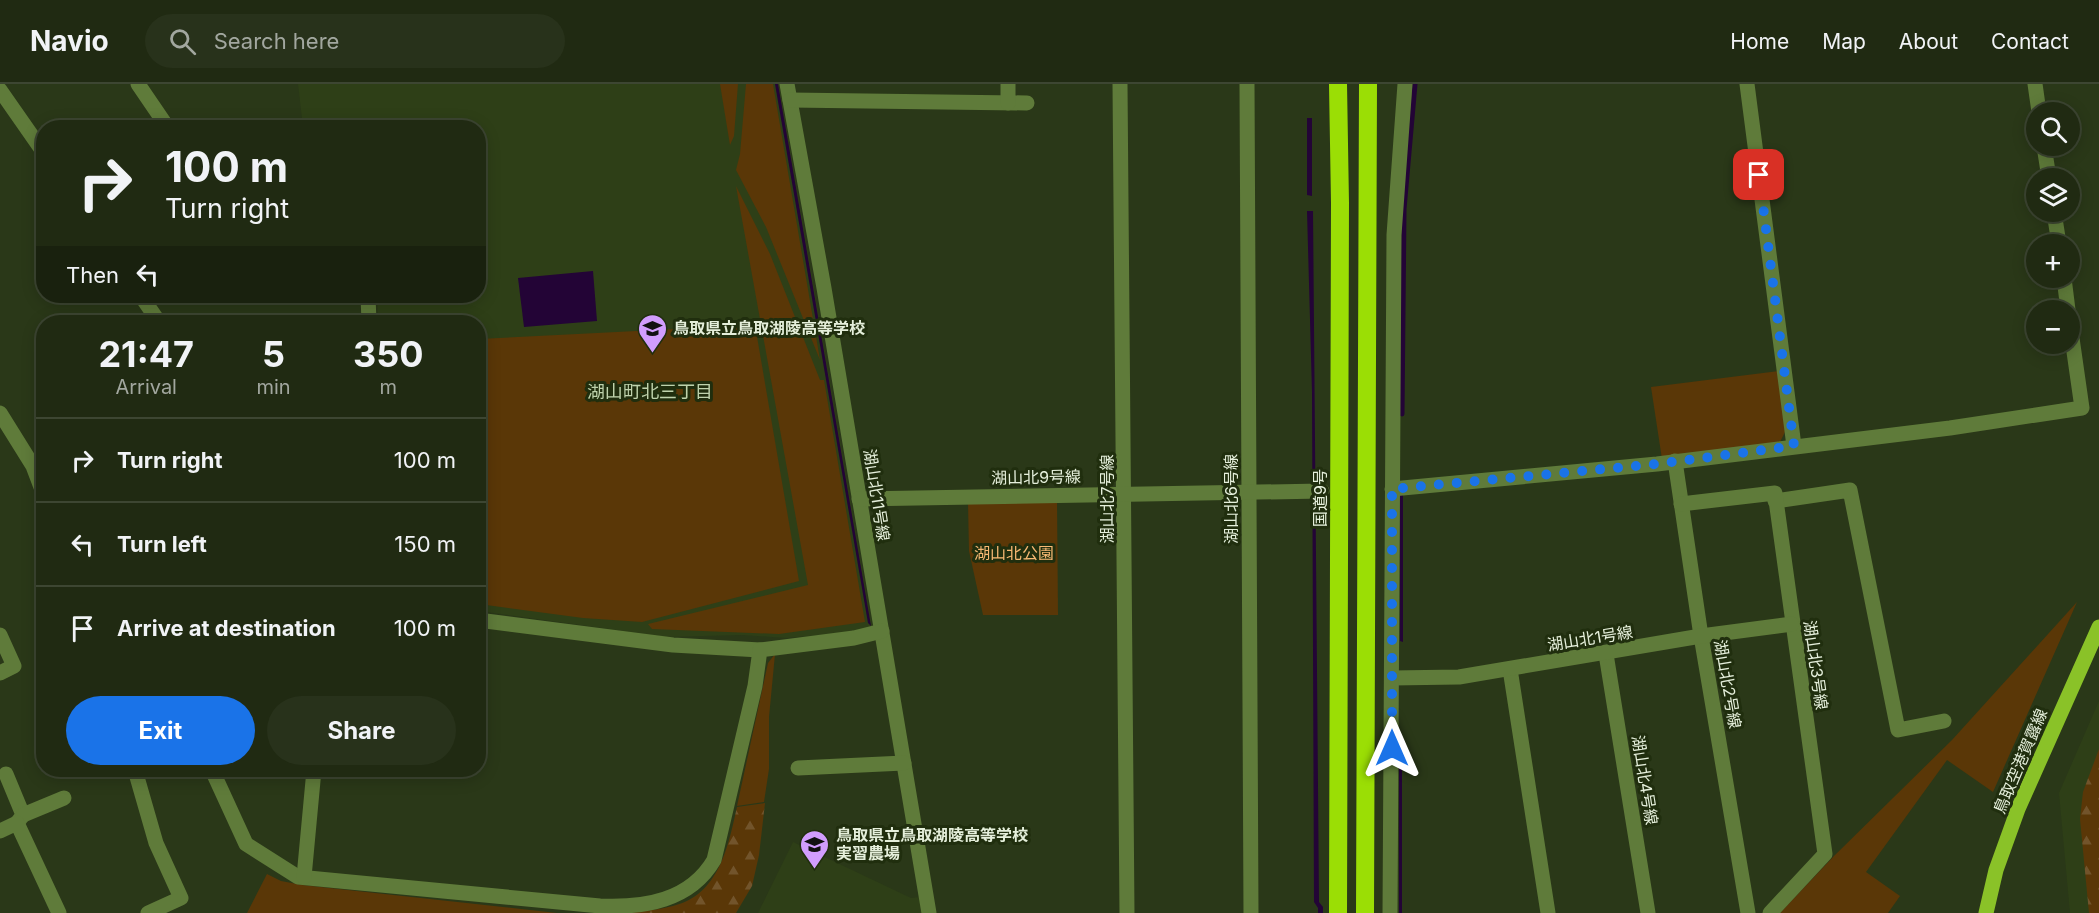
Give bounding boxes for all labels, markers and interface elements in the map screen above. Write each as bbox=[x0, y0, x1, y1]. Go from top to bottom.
search box bbox=[145, 14, 565, 68]
text: Navio bbox=[30, 24, 109, 58]
icon: search bbox=[166, 25, 199, 58]
text: Search here bbox=[214, 28, 339, 54]
text: Home bbox=[1730, 29, 1789, 54]
text: Map bbox=[1822, 29, 1866, 54]
text: About bbox=[1899, 29, 1958, 54]
text: Contact bbox=[1991, 29, 2069, 54]
map controls bbox=[2026, 102, 2080, 354]
button: search bbox=[2026, 102, 2080, 156]
text: 100 m bbox=[165, 141, 288, 192]
icon: right bbox=[66, 144, 144, 222]
pin bbox=[1733, 149, 1784, 200]
icon: arrive bbox=[1742, 158, 1775, 191]
button: layers bbox=[2026, 168, 2080, 222]
text: Turn right bbox=[165, 192, 289, 225]
button: + bbox=[2026, 234, 2080, 288]
icon: left bbox=[131, 258, 164, 291]
text: Then bbox=[66, 262, 119, 288]
button: − bbox=[2026, 300, 2080, 354]
school or university icon: 鳥取県立鳥取湖陵高等学校 bbox=[636, 312, 668, 354]
place label: 鳥取県立鳥取湖陵高等学校 bbox=[673, 318, 865, 338]
text: 21:47 bbox=[98, 332, 194, 376]
text: 5 bbox=[262, 332, 285, 376]
text: 350 bbox=[353, 332, 424, 376]
text: Arrival bbox=[115, 375, 177, 399]
text: min bbox=[256, 375, 291, 399]
text: m bbox=[380, 375, 397, 399]
district label: 湖山町北三丁目 bbox=[587, 381, 713, 402]
icon: right bbox=[66, 444, 99, 477]
text: Turn right bbox=[117, 447, 223, 473]
text: 100 m bbox=[394, 447, 456, 473]
street label: 湖山北11号線 bbox=[860, 447, 894, 543]
street label: 湖山北7号線 bbox=[1097, 454, 1117, 544]
street label: 湖山北6号線 bbox=[1221, 454, 1241, 544]
street label: 湖山北9号線 bbox=[991, 466, 1081, 488]
street label: 国道9号 bbox=[1310, 469, 1330, 527]
icon: left bbox=[66, 528, 99, 561]
text: Turn left bbox=[117, 531, 207, 557]
text: 150 m bbox=[394, 531, 456, 557]
park label: 湖山北公園 bbox=[974, 543, 1054, 563]
icon: arrive bbox=[66, 612, 99, 645]
text: Arrive at destination bbox=[117, 615, 336, 641]
text: 100 m bbox=[394, 615, 456, 641]
street label: 湖山北3号線 bbox=[1800, 619, 1832, 711]
street label: 湖山北1号線 bbox=[1546, 621, 1634, 655]
street label: 湖山北2号線 bbox=[1710, 638, 1746, 730]
button: Exit bbox=[66, 696, 255, 765]
button: Share bbox=[267, 696, 456, 765]
street label: 鳥取空港賀露線 bbox=[1989, 706, 2051, 816]
position arrow bbox=[1360, 716, 1424, 780]
street label: 湖山北4号線 bbox=[1628, 734, 1662, 826]
place label: 鳥取県立鳥取湖陵高等学校 実習農場 bbox=[836, 825, 1028, 863]
school or university icon: 鳥取県立鳥取湖陵高等学校 実習農場 bbox=[799, 828, 831, 870]

